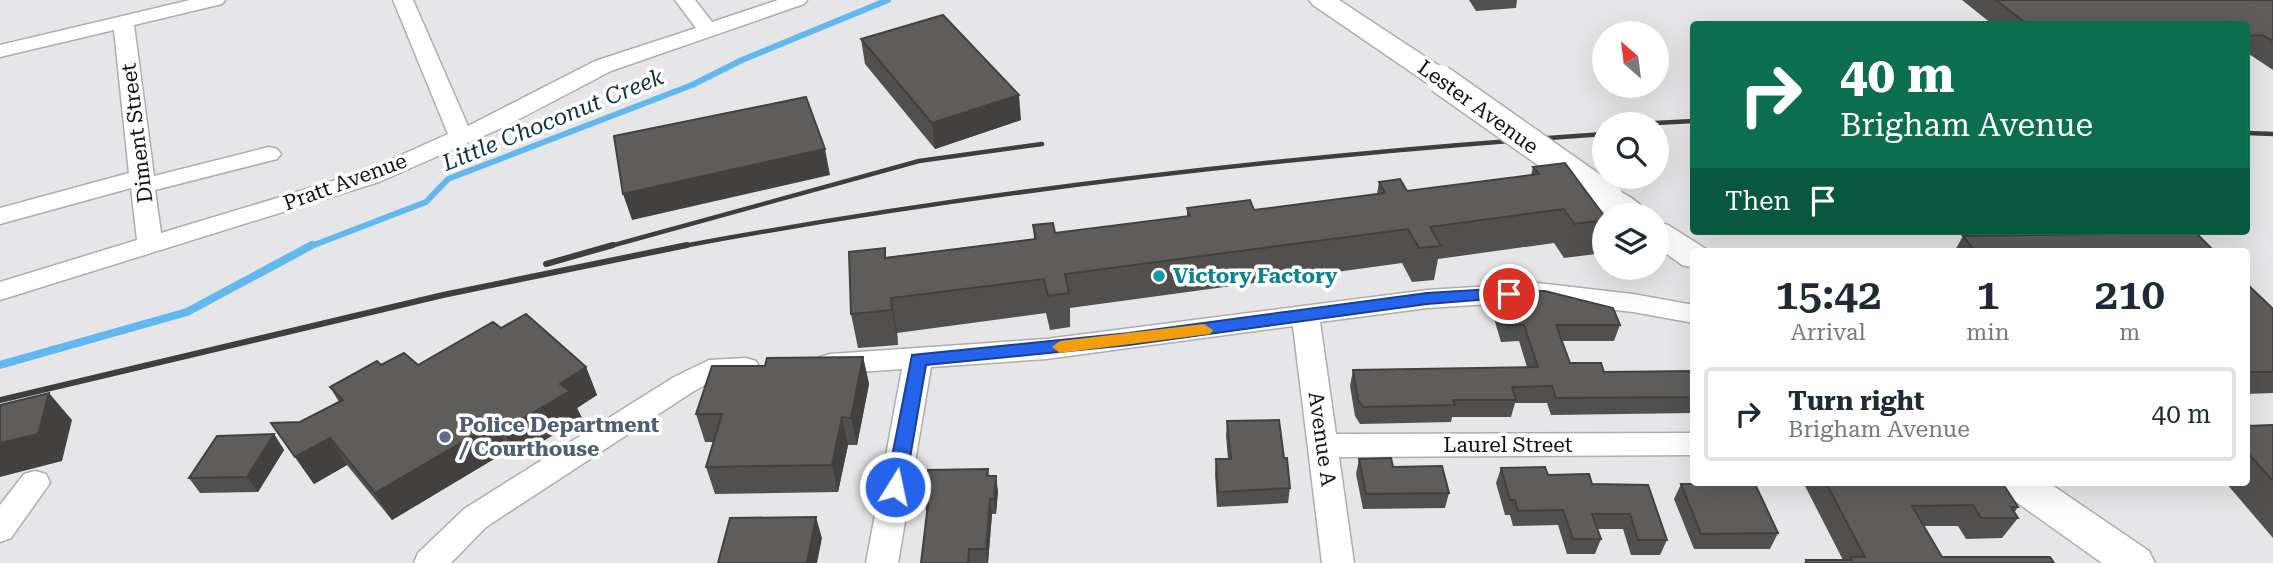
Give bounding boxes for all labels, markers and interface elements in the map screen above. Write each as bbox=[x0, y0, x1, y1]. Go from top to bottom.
north arrow bbox=[1592, 21, 1670, 98]
map controls bbox=[1592, 21, 1669, 280]
text: 40 m bbox=[1840, 47, 1955, 104]
icon: right bbox=[1725, 49, 1816, 140]
street label: Lester Avenue bbox=[1413, 55, 1543, 159]
street label: Diment Street bbox=[117, 62, 157, 204]
water label: Little Choconut Creek bbox=[438, 63, 668, 177]
text: Brigham Avenue bbox=[1840, 106, 2093, 144]
button: search bbox=[1592, 112, 1669, 189]
street label: Pratt Avenue bbox=[280, 149, 410, 215]
icon: arrive bbox=[1804, 182, 1842, 220]
text: Then bbox=[1725, 186, 1790, 216]
button: layers bbox=[1592, 203, 1669, 280]
place label: Victory Factory bbox=[1173, 264, 1338, 288]
pin bbox=[1479, 264, 1539, 324]
marker: Victory Factory bbox=[1151, 268, 1167, 284]
text: 15:42 bbox=[1775, 270, 1881, 319]
text: 1 bbox=[1976, 270, 2000, 319]
text: 210 bbox=[2094, 270, 2165, 319]
icon: arrive bbox=[1490, 275, 1528, 313]
text: Arrival bbox=[1791, 319, 1866, 346]
text: min bbox=[1966, 319, 2010, 346]
text: m bbox=[2119, 319, 2140, 346]
text: Turn right bbox=[1788, 386, 1924, 416]
street label: Avenue A bbox=[1303, 390, 1341, 488]
icon: right bbox=[1729, 395, 1767, 433]
text: 40 m bbox=[2152, 399, 2211, 429]
place label: Police Department / Courthouse bbox=[458, 413, 660, 461]
text: Brigham Avenue bbox=[1788, 416, 1970, 443]
marker: Police Department / Courthouse bbox=[437, 429, 453, 445]
street label: Laurel Street bbox=[1443, 433, 1573, 457]
position arrow bbox=[858, 450, 932, 524]

